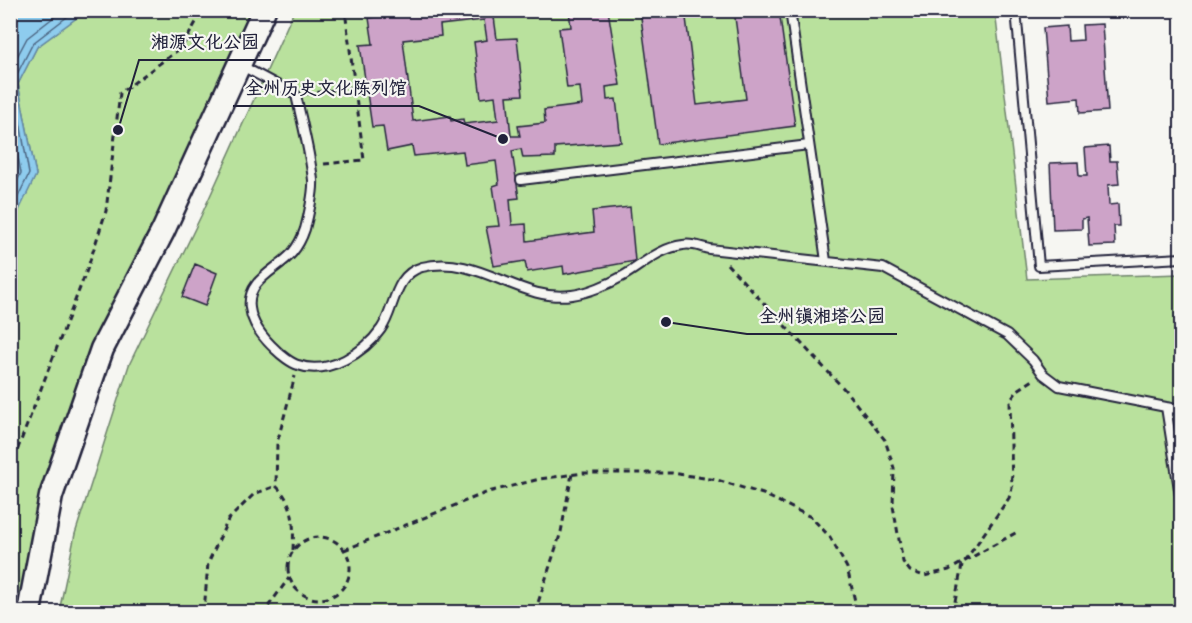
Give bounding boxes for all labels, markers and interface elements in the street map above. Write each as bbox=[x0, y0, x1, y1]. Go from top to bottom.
callout: 湘源文化公园 bbox=[139, 24, 271, 60]
text: 湘源文化公园 bbox=[151, 30, 259, 53]
callout: 全州历史文化陈列馆 bbox=[233, 70, 419, 106]
text: 全州历史文化陈列馆 bbox=[245, 76, 407, 99]
callout: 全州镇湘塔公园 bbox=[747, 298, 897, 334]
text: 全州镇湘塔公园 bbox=[759, 304, 885, 327]

